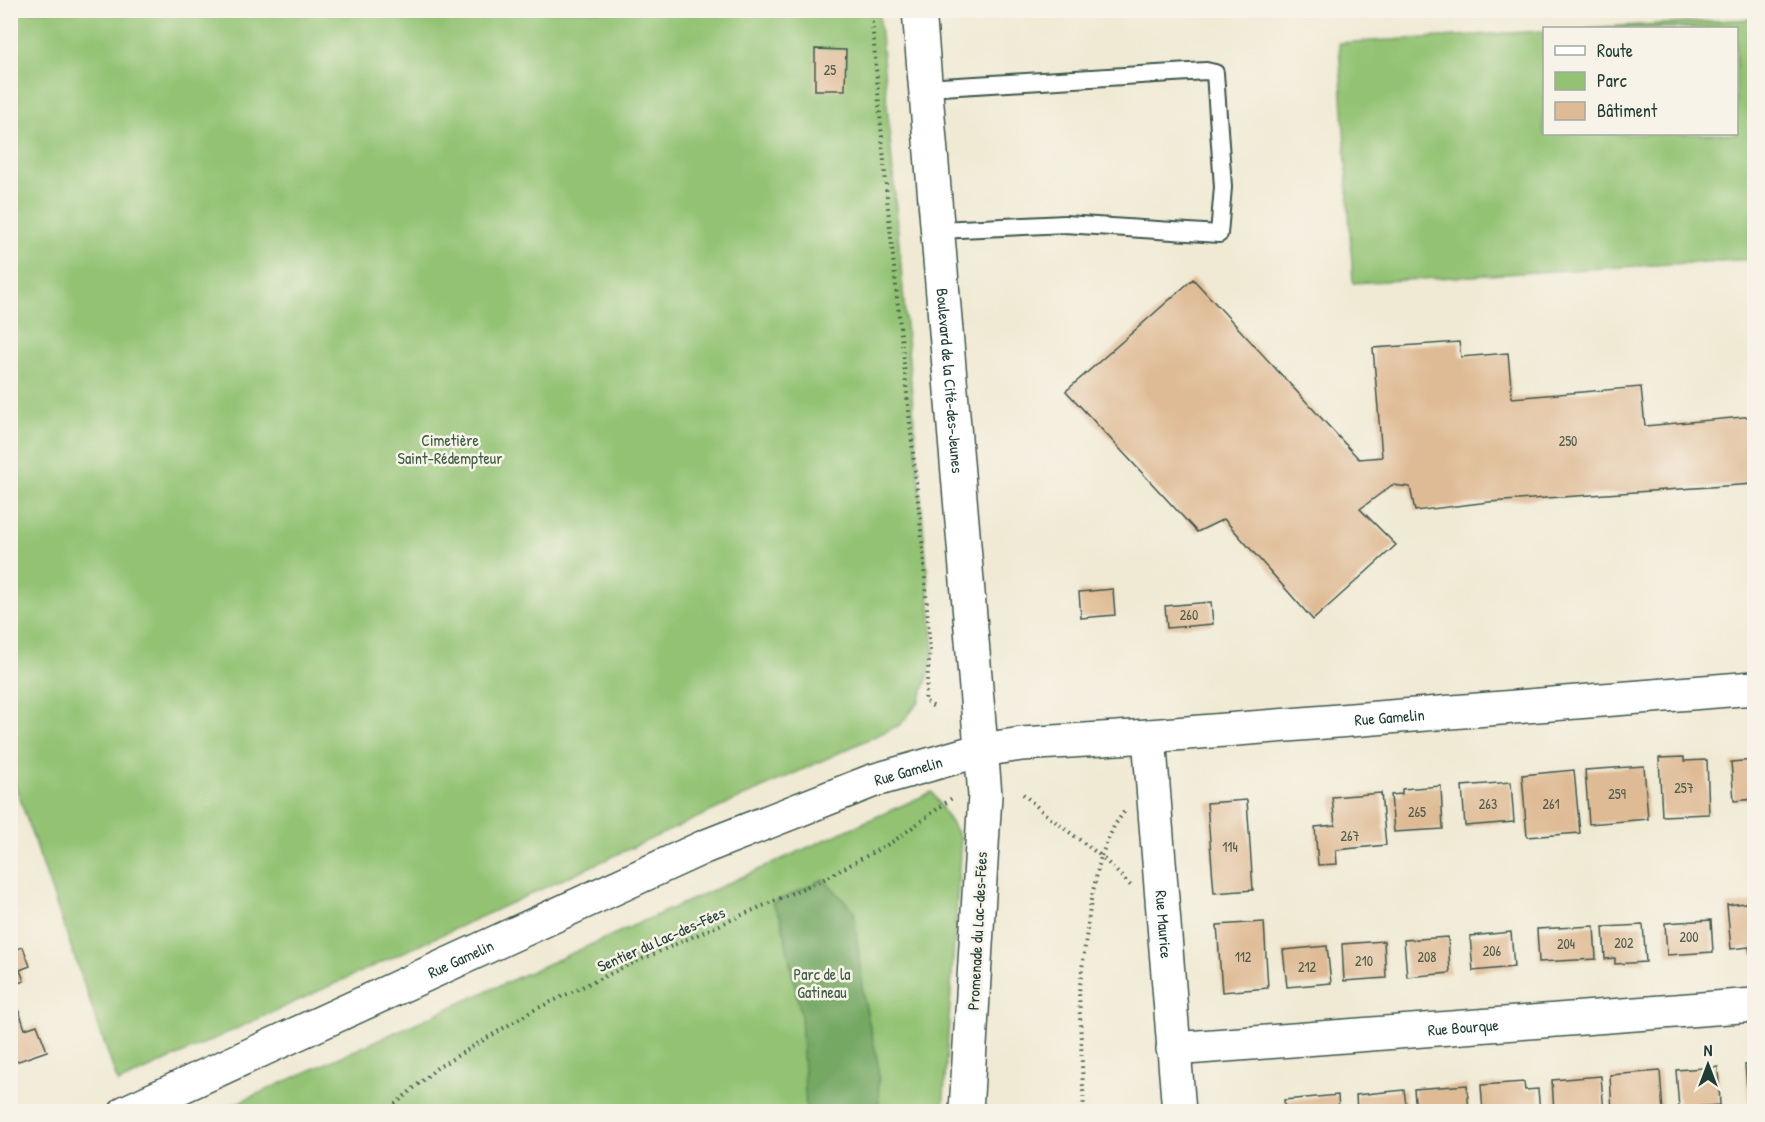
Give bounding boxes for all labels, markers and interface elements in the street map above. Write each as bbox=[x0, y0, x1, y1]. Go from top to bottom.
legend bbox=[1543, 27, 1738, 135]
text: Route bbox=[1597, 38, 1633, 63]
house number: 25 bbox=[824, 60, 836, 79]
text: Parc bbox=[1597, 68, 1627, 93]
text: Bâtiment bbox=[1597, 98, 1658, 123]
street label: Boulevard de la Cité-des-Jeunes bbox=[931, 287, 969, 474]
park label: Cimetière Saint-Rédempteur bbox=[398, 429, 502, 469]
house number: 250 bbox=[1559, 431, 1577, 450]
house number: 260 bbox=[1180, 605, 1198, 624]
street label: Rue Gamelin bbox=[1354, 703, 1425, 731]
street label: Rue Gamelin bbox=[872, 751, 945, 791]
house number: 257 bbox=[1674, 778, 1694, 797]
house number: 259 bbox=[1608, 784, 1626, 803]
house number: 263 bbox=[1479, 794, 1497, 813]
house number: 261 bbox=[1542, 794, 1560, 813]
house number: 265 bbox=[1408, 802, 1426, 821]
house number: 267 bbox=[1340, 826, 1360, 845]
house number: 114 bbox=[1222, 837, 1238, 856]
street label: Promenade du Lac-des-Fées bbox=[962, 851, 992, 1011]
street label: Rue Maurice bbox=[1150, 889, 1178, 960]
street label: Sentier du Lac-des-Fées bbox=[594, 901, 728, 977]
house number: 200 bbox=[1679, 927, 1699, 946]
house number: 202 bbox=[1614, 933, 1634, 952]
street label: Rue Gamelin bbox=[424, 934, 497, 983]
house number: 204 bbox=[1557, 934, 1575, 953]
house number: 206 bbox=[1483, 941, 1502, 960]
house number: 112 bbox=[1235, 947, 1252, 966]
house number: 208 bbox=[1418, 947, 1436, 966]
house number: 210 bbox=[1355, 951, 1373, 970]
house number: 212 bbox=[1298, 957, 1317, 976]
park label: Parc de la Gatineau bbox=[794, 963, 850, 1003]
street label: Rue Bourque bbox=[1427, 1013, 1500, 1041]
north arrow bbox=[1678, 1035, 1738, 1095]
text: N bbox=[1704, 1039, 1713, 1061]

